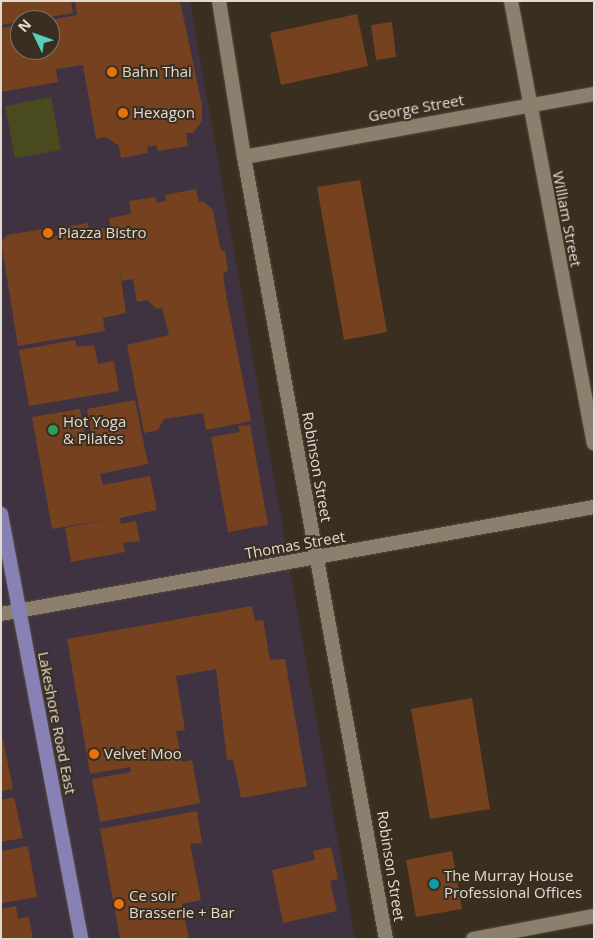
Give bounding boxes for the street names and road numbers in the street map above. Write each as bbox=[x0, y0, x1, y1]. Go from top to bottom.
street label: George Street bbox=[367, 91, 465, 125]
street label: William Street bbox=[549, 170, 585, 268]
street label: Robinson Street bbox=[298, 410, 336, 524]
street label: Thomas Street bbox=[243, 527, 347, 563]
street label: Lakeshore Road East bbox=[34, 650, 80, 796]
street label: Robinson Street bbox=[373, 809, 409, 923]

